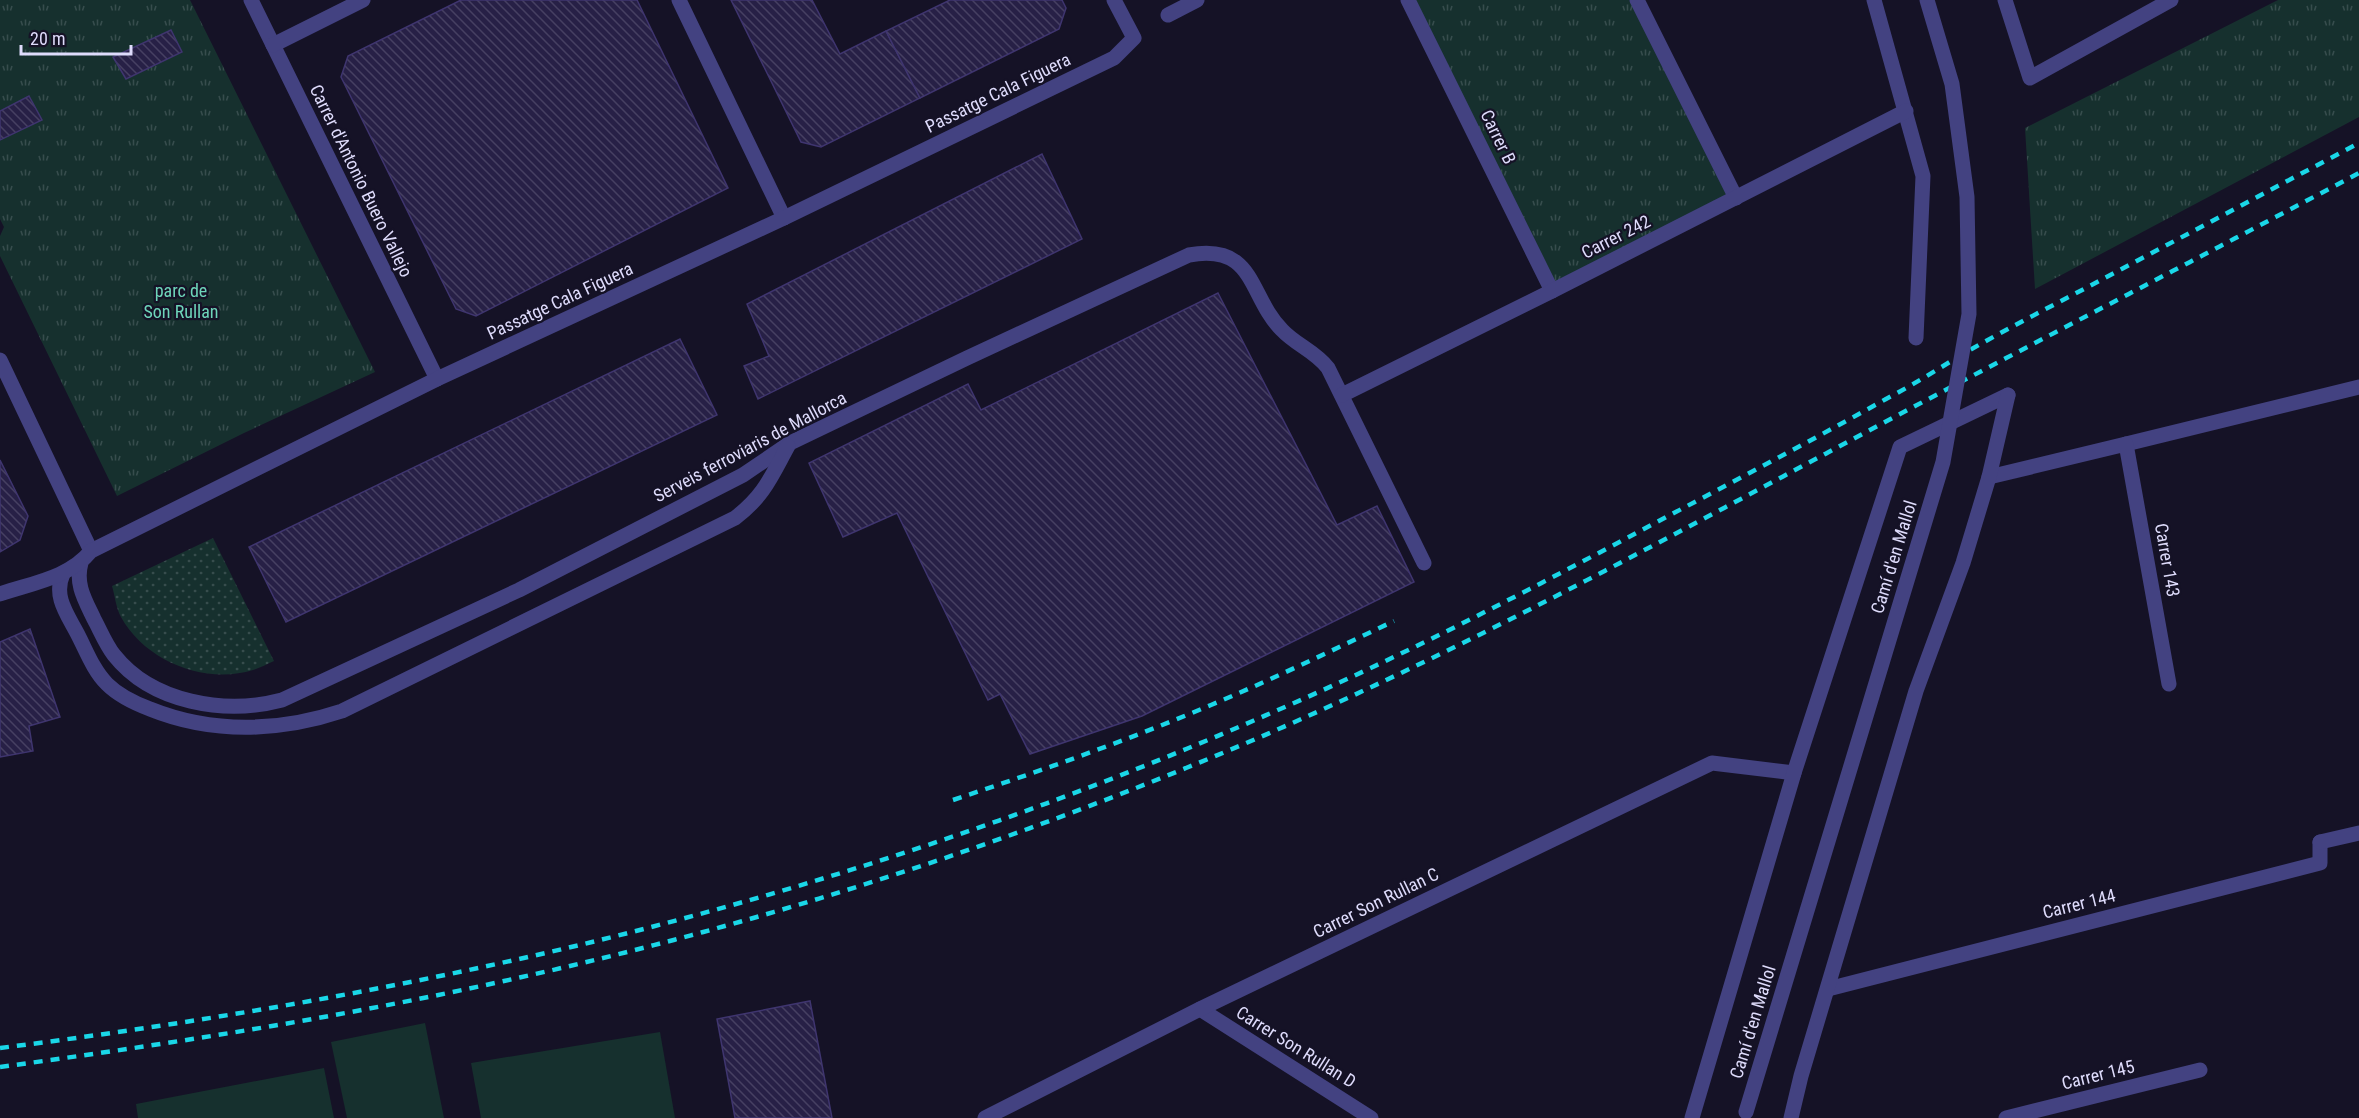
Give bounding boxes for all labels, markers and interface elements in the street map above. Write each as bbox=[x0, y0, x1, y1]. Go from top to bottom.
scale bar bbox=[21, 18, 130, 56]
text: 20 m bbox=[30, 28, 65, 49]
street label: Passatge Cala Figuera bbox=[922, 48, 1074, 137]
street label: Carrer d'Antonio Buero Vallejo bbox=[306, 81, 417, 280]
street label: Carrer B bbox=[1476, 106, 1520, 167]
street label: Carrer 242 bbox=[1578, 210, 1654, 263]
street label: Passatge Cala Figuera bbox=[483, 258, 636, 344]
park label: parc de Son Rullan bbox=[143, 280, 219, 322]
street label: Serveis ferroviaris de Mallorca bbox=[650, 387, 850, 506]
street label: Camí d'en Mallol bbox=[1866, 498, 1921, 616]
street label: Carrer 143 bbox=[2151, 521, 2184, 598]
street label: Carrer Son Rullan C bbox=[1310, 863, 1442, 942]
street label: Carrer 144 bbox=[2040, 884, 2118, 923]
street label: Camí d'en Mallol bbox=[1725, 963, 1780, 1081]
street label: Carrer Son Rullan D bbox=[1233, 1001, 1360, 1092]
street label: Carrer 145 bbox=[2059, 1055, 2137, 1094]

